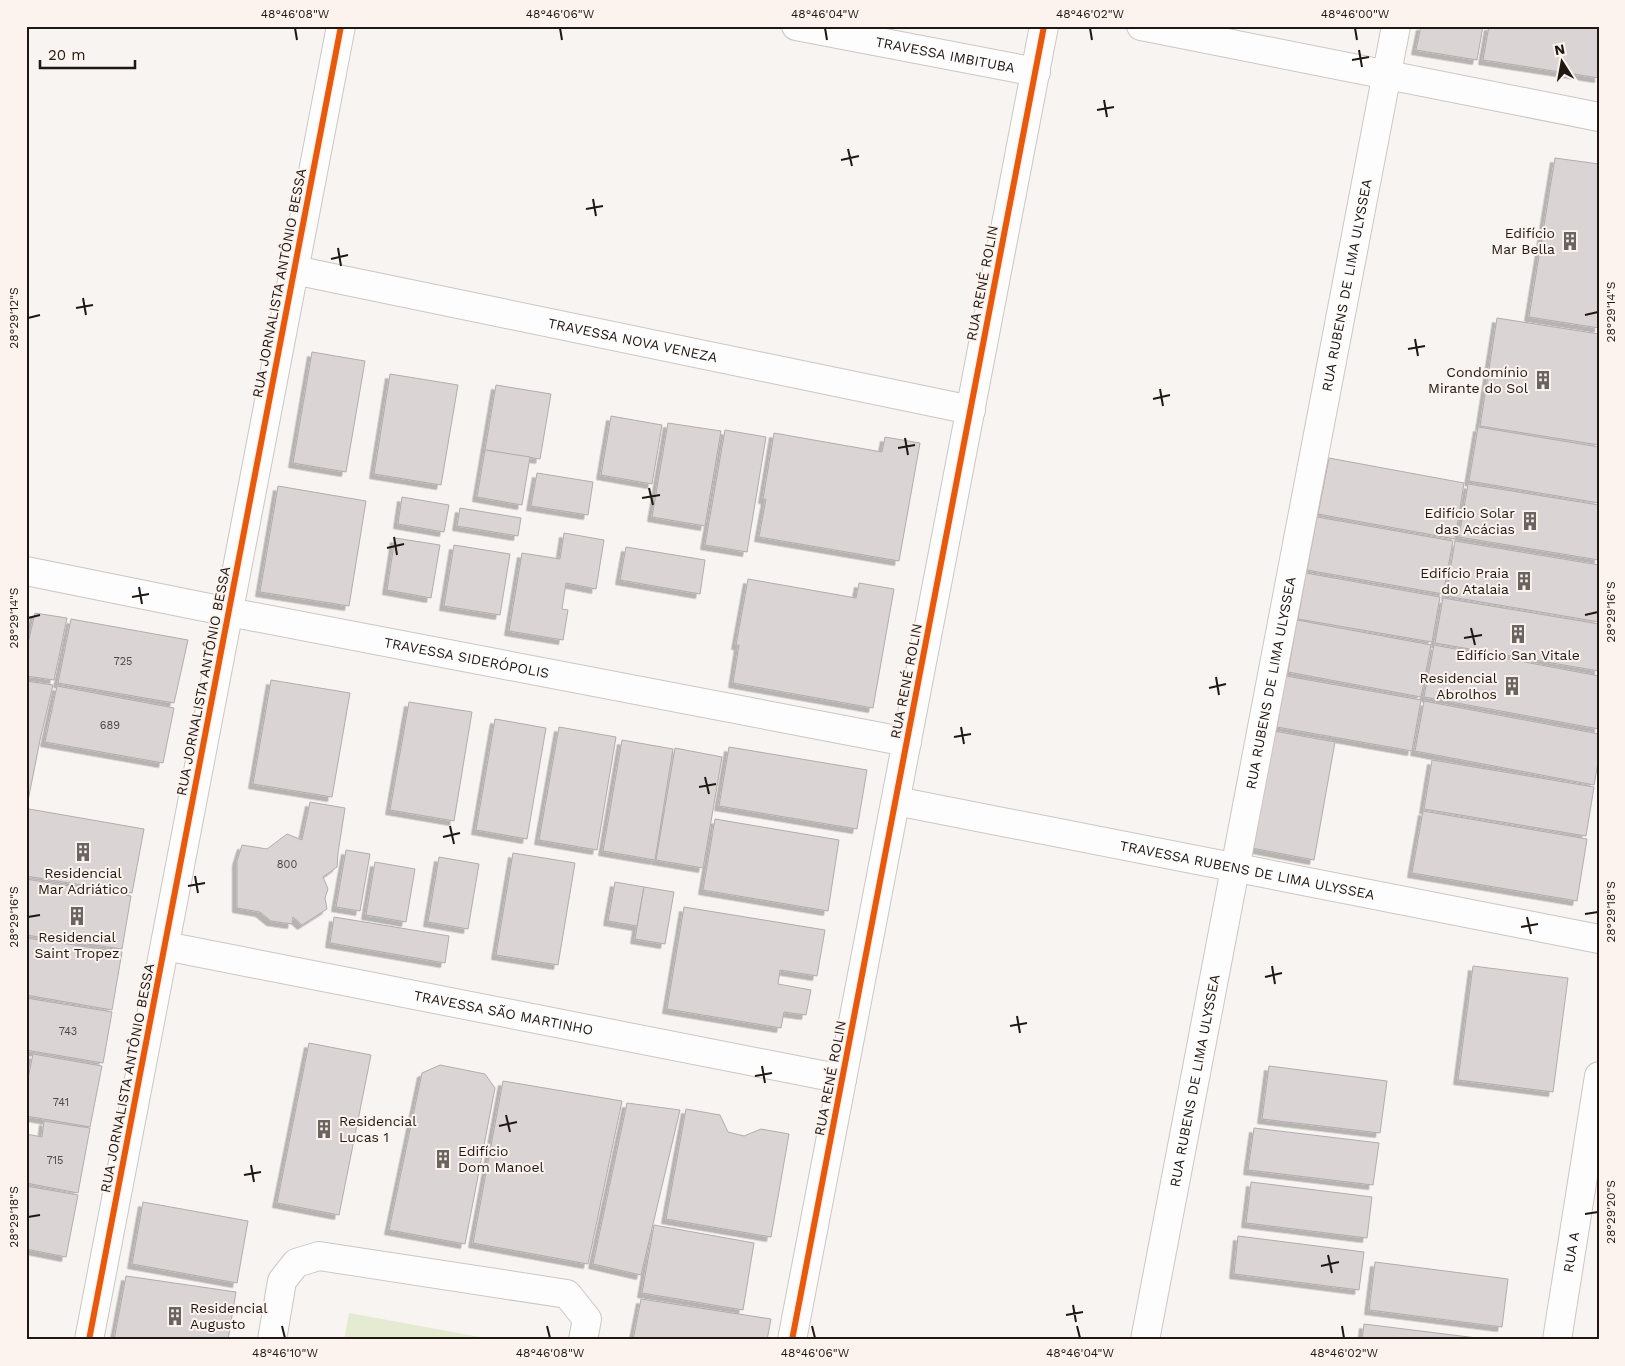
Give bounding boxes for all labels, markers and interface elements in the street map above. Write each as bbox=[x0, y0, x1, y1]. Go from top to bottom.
text: 48°46'08"W bbox=[261, 7, 330, 21]
text: 48°46'06"W bbox=[526, 7, 595, 21]
text: 48°46'04"W bbox=[791, 7, 859, 21]
text: 48°46'02"W bbox=[1056, 7, 1125, 21]
text: 48°46'00"W bbox=[1321, 7, 1390, 21]
street label: TRAVESSA IMBITUBA bbox=[874, 33, 1016, 76]
scale bar bbox=[40, 38, 135, 70]
north arrow bbox=[1538, 38, 1588, 88]
text: N bbox=[1553, 40, 1566, 58]
text: 20 m bbox=[48, 46, 86, 64]
street label: RUA JORNALISTA ANTÔNIO BESSA bbox=[249, 167, 309, 399]
street label: RUA RUBENS DE LIMA ULYSSEA bbox=[1318, 177, 1375, 393]
street label: RUA RENÉ ROLIN bbox=[963, 224, 1001, 342]
place label: Edifício Mar Bella bbox=[1491, 225, 1555, 257]
building icon: Edifício Mar Bella bbox=[1559, 230, 1581, 252]
text: 28°29'14"S bbox=[1604, 281, 1618, 343]
text: 28°29'12"S bbox=[7, 287, 21, 349]
street label: TRAVESSA NOVA VENEZA bbox=[547, 315, 719, 365]
place label: Condomínio Mirante do Sol bbox=[1428, 364, 1529, 396]
building icon: Condomínio Mirante do Sol bbox=[1532, 369, 1554, 391]
place label: Edifício Solar das Acácias bbox=[1425, 505, 1515, 537]
building icon: Edifício Solar das Acácias bbox=[1519, 510, 1541, 532]
street label: RUA JORNALISTA ANTÔNIO BESSA bbox=[173, 565, 233, 797]
place label: Edifício Praia do Atalaia bbox=[1420, 565, 1509, 597]
building icon: Edifício Praia do Atalaia bbox=[1513, 570, 1535, 592]
street label: RUA RUBENS DE LIMA ULYSSEA bbox=[1242, 575, 1299, 791]
text: 28°29'16"S bbox=[1604, 581, 1618, 643]
text: 28°29'14"S bbox=[7, 587, 21, 649]
street label: RUA RENÉ ROLIN bbox=[887, 622, 925, 740]
building icon: Edifício San Vitale bbox=[1507, 623, 1529, 645]
street label: TRAVESSA SIDERÓPOLIS bbox=[383, 634, 551, 681]
place label: Edifício San Vitale bbox=[1456, 647, 1580, 663]
house number: 725 bbox=[114, 655, 133, 668]
place label: Residencial Abrolhos bbox=[1419, 670, 1498, 702]
building icon: Residencial Abrolhos bbox=[1501, 675, 1523, 697]
house number: 689 bbox=[100, 719, 120, 732]
street label: TRAVESSA RUBENS DE LIMA ULYSSEA bbox=[1119, 837, 1376, 903]
building icon: Residencial Mar Adriático bbox=[72, 841, 94, 863]
house number: 800 bbox=[277, 858, 297, 871]
place label: Residencial Mar Adriático bbox=[38, 865, 128, 897]
text: 28°29'18"S bbox=[1604, 881, 1618, 943]
text: 28°29'16"S bbox=[7, 886, 21, 948]
building icon: Residencial Saint Tropez bbox=[66, 905, 88, 927]
place label: Residencial Saint Tropez bbox=[34, 929, 120, 961]
street label: RUA JORNALISTA ANTÔNIO BESSA bbox=[97, 962, 157, 1194]
street label: RUA RUBENS DE LIMA ULYSSEA bbox=[1166, 973, 1223, 1188]
street label: TRAVESSA SÃO MARTINHO bbox=[412, 987, 595, 1038]
street label: RUA RENÉ ROLIN bbox=[811, 1019, 849, 1137]
house number: 743 bbox=[59, 1025, 77, 1038]
house number: 741 bbox=[53, 1096, 69, 1109]
place label: Residencial Lucas 1 bbox=[339, 1113, 417, 1145]
building icon: Residencial Lucas 1 bbox=[313, 1118, 335, 1140]
place label: Edifício Dom Manoel bbox=[458, 1143, 545, 1175]
building icon: Edifício Dom Manoel bbox=[432, 1148, 454, 1170]
house number: 715 bbox=[47, 1154, 63, 1167]
text: 28°29'20"S bbox=[1604, 1180, 1618, 1244]
text: 28°29'18"S bbox=[7, 1186, 21, 1248]
street label: RUA A bbox=[1560, 1231, 1582, 1274]
place label: Residencial Augusto bbox=[190, 1300, 268, 1332]
building icon: Residencial Augusto bbox=[164, 1305, 186, 1327]
text: 48°46'10"W bbox=[252, 1346, 318, 1360]
text: 48°46'08"W bbox=[516, 1346, 585, 1360]
text: 48°46'06"W bbox=[781, 1346, 850, 1360]
text: 48°46'04"W bbox=[1046, 1346, 1114, 1360]
text: 48°46'02"W bbox=[1310, 1346, 1379, 1360]

